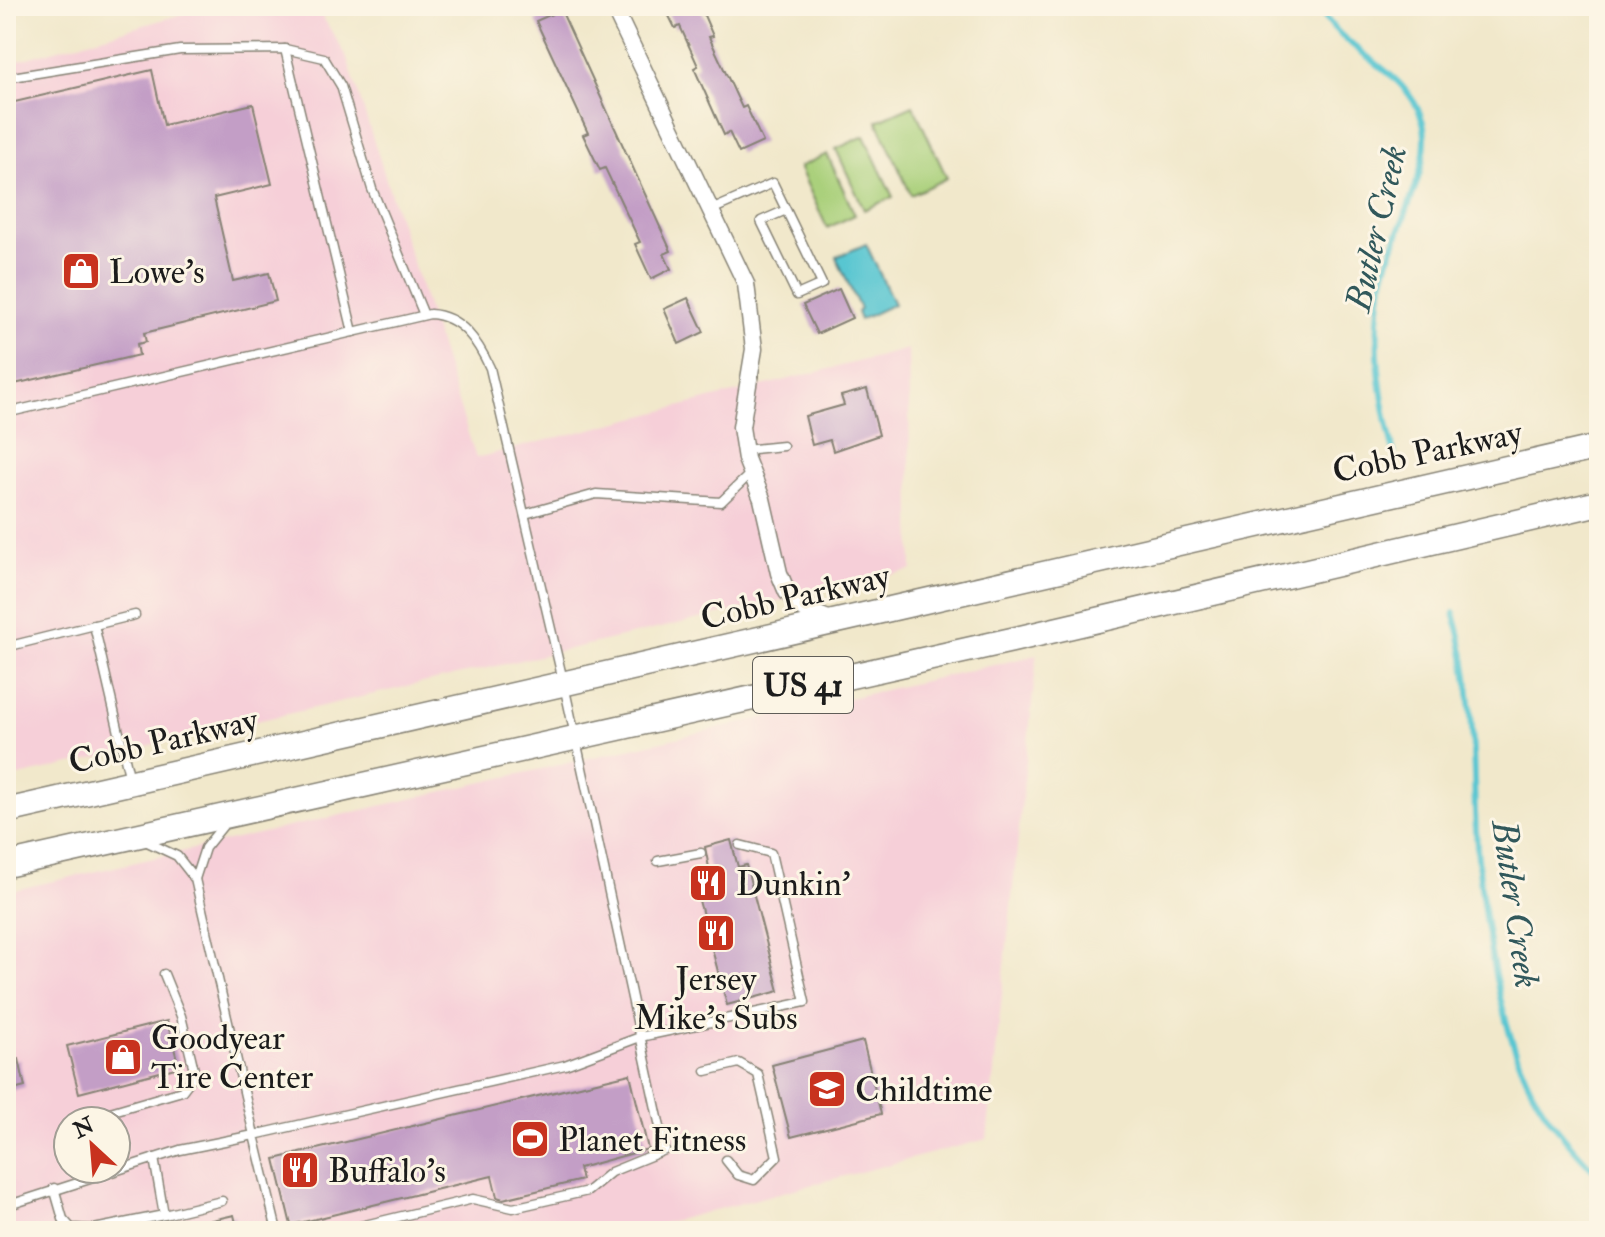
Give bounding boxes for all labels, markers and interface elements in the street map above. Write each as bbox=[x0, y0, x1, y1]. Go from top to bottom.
water label: Butler Creek bbox=[1335, 141, 1417, 318]
shop icon: Lowe's bbox=[60, 250, 102, 292]
place label: Lowe's bbox=[109, 251, 205, 294]
street label: Cobb Parkway bbox=[1329, 411, 1527, 494]
street label: Cobb Parkway bbox=[697, 555, 895, 640]
road number: US 41 bbox=[753, 657, 853, 713]
street label: Cobb Parkway bbox=[65, 699, 263, 784]
water label: Butler Creek bbox=[1481, 815, 1550, 991]
restaurant icon: Dunkin' bbox=[687, 862, 729, 904]
place label: Dunkin' bbox=[736, 863, 850, 906]
restaurant icon: Jersey Mike's Subs bbox=[695, 912, 737, 954]
place label: Jersey Mike's Subs bbox=[634, 958, 798, 1040]
place label: Goodyear Tire Center bbox=[151, 1017, 313, 1099]
shop icon: Goodyear Tire Center bbox=[102, 1036, 144, 1078]
school or university icon: Childtime bbox=[806, 1068, 848, 1110]
place label: Childtime bbox=[855, 1069, 993, 1112]
north arrow bbox=[52, 1105, 132, 1185]
text: N bbox=[68, 1111, 99, 1145]
sports icon: Planet Fitness bbox=[509, 1118, 551, 1160]
place label: Planet Fitness bbox=[558, 1119, 746, 1162]
restaurant icon: Buffalo's bbox=[279, 1149, 321, 1191]
place label: Buffalo's bbox=[328, 1150, 446, 1193]

